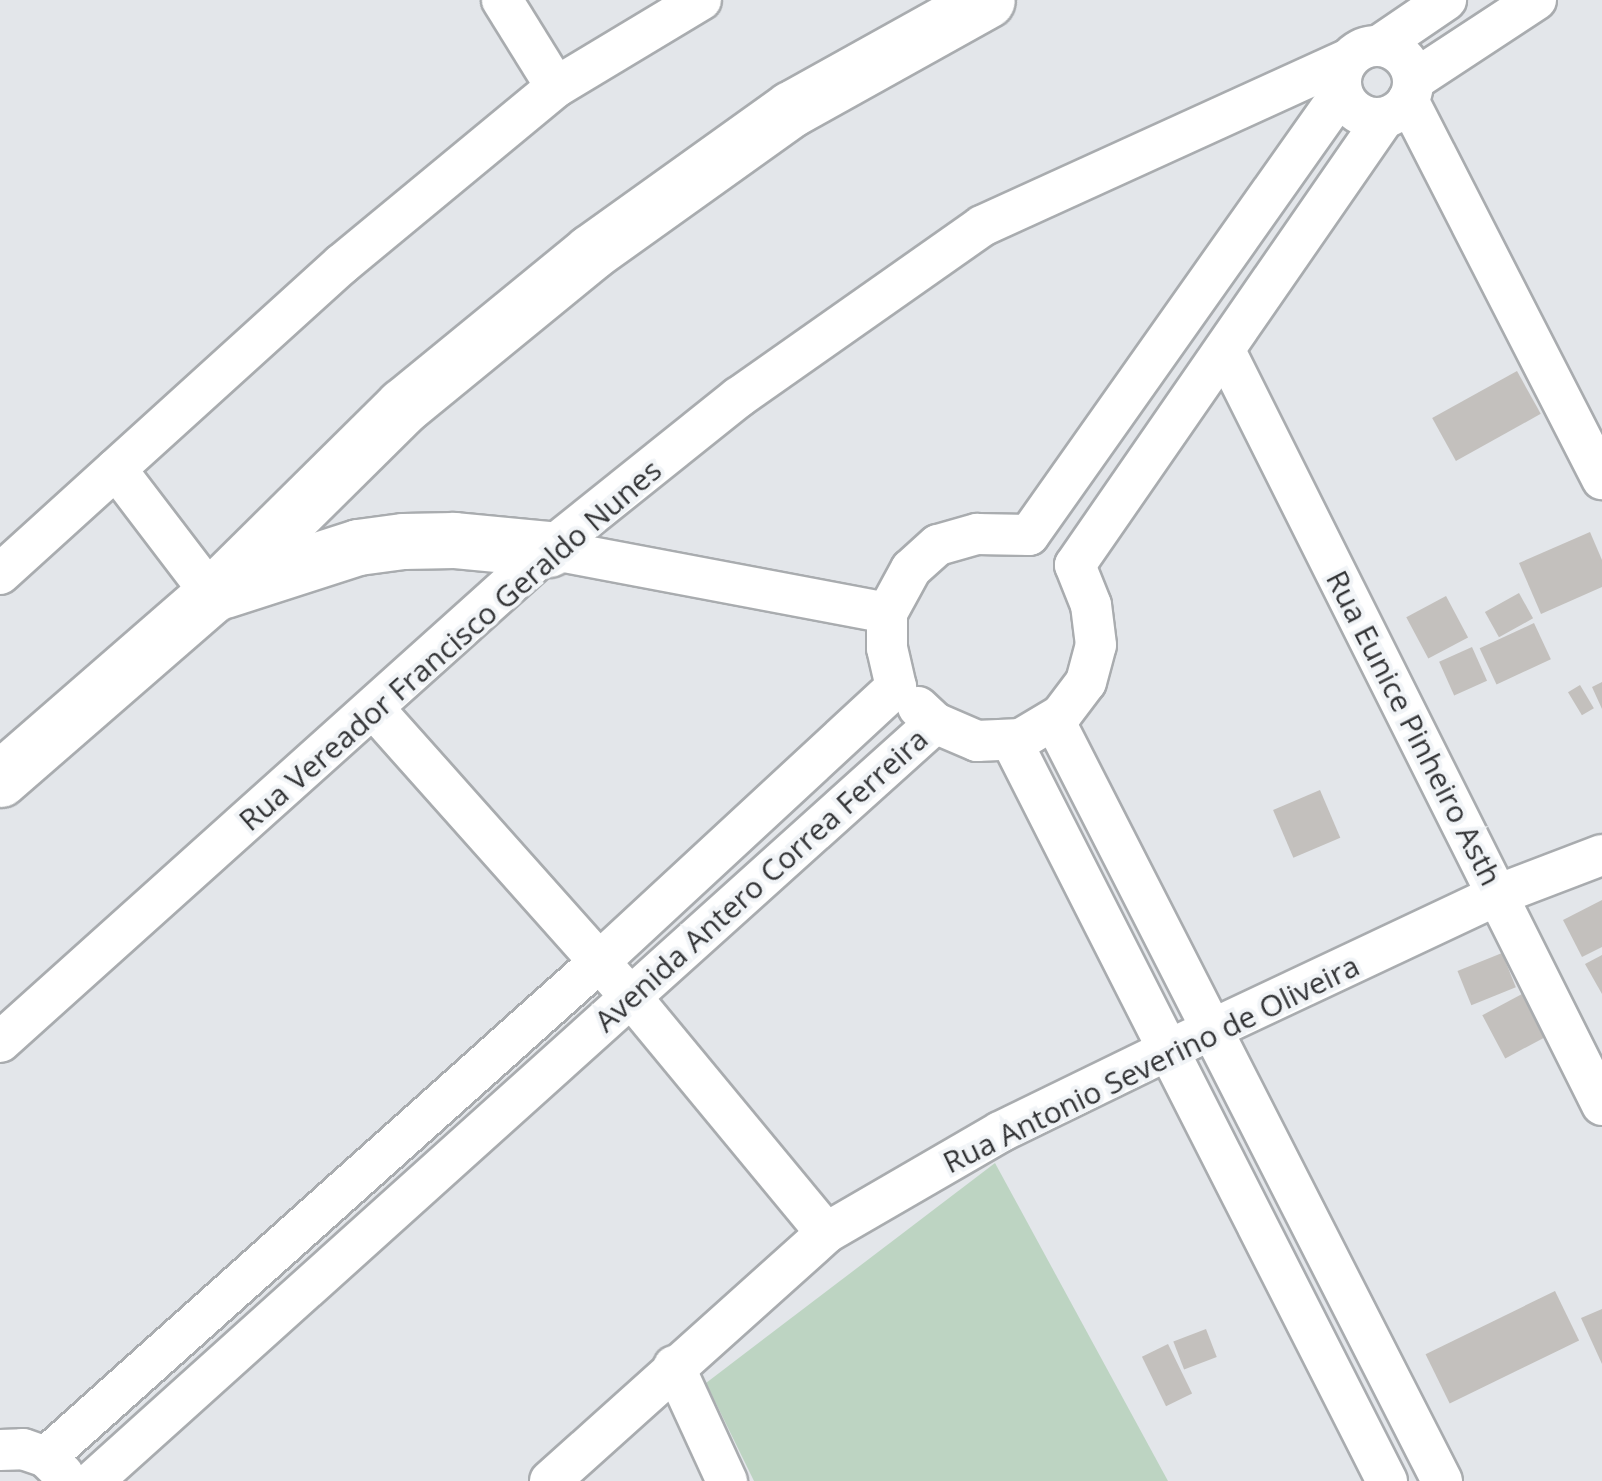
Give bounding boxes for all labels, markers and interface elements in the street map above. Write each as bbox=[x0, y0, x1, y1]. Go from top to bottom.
street label: Rua Vereador Francisco Geraldo Nunes bbox=[232, 452, 668, 838]
street label: Rua Eunice Pinheiro Asth bbox=[1319, 564, 1509, 892]
street label: Avenida Antero Correa Ferreira bbox=[587, 721, 935, 1039]
street label: Rua Antonio Severino de Oliveira bbox=[937, 947, 1365, 1181]

